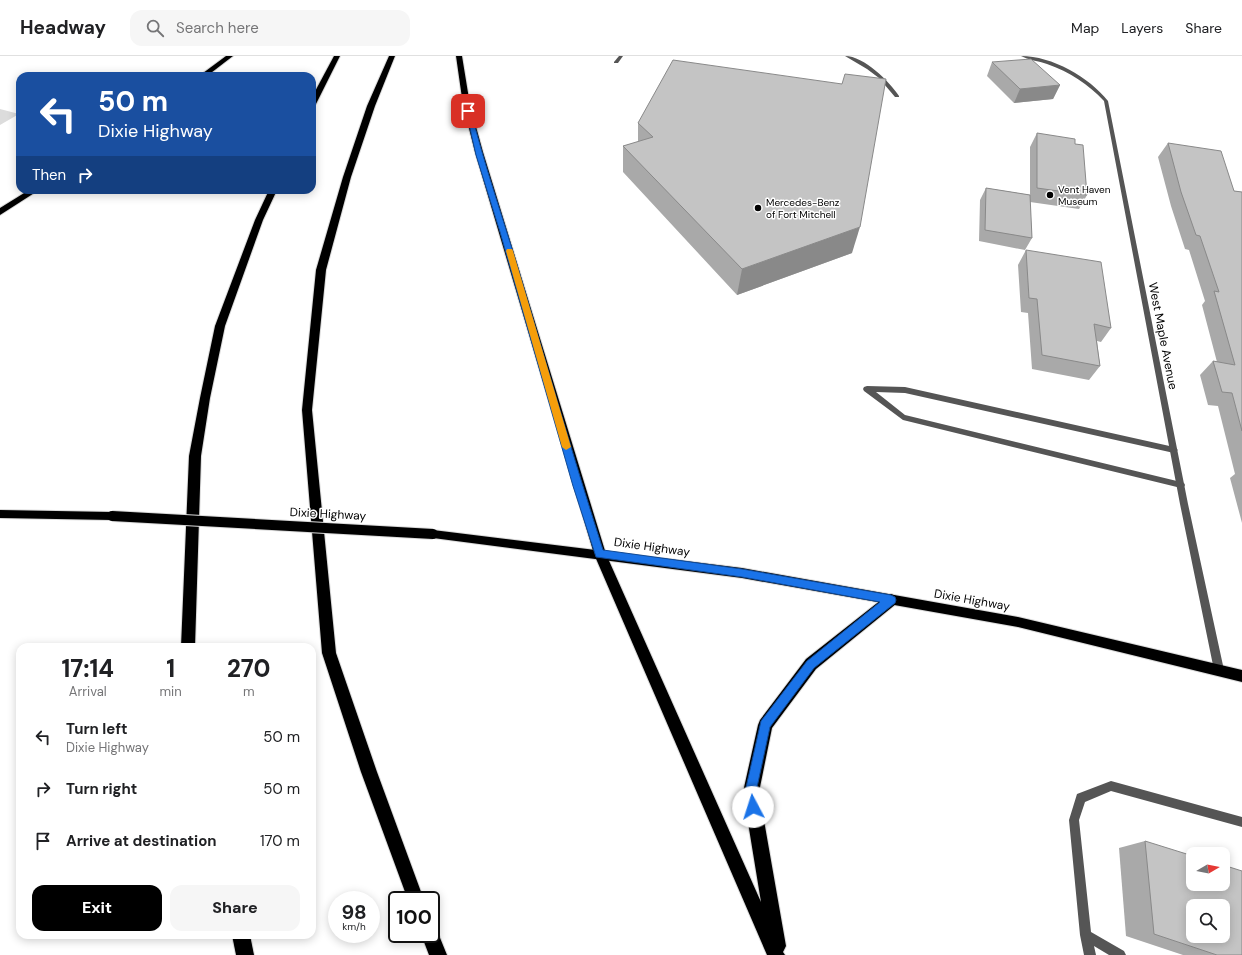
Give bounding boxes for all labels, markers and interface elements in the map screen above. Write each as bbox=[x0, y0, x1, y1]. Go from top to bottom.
search box bbox=[130, 10, 410, 46]
text: Headway bbox=[20, 15, 106, 40]
icon: search bbox=[144, 17, 166, 39]
text: Search here bbox=[176, 18, 259, 38]
text: Map bbox=[1071, 19, 1099, 37]
text: Layers bbox=[1121, 19, 1163, 37]
text: Share bbox=[1185, 19, 1222, 37]
text: 50 m bbox=[98, 83, 168, 120]
icon: left bbox=[32, 88, 84, 140]
pin bbox=[451, 94, 485, 128]
icon: arrive bbox=[457, 100, 479, 122]
text: Dixie Highway bbox=[98, 119, 213, 143]
icon: right bbox=[74, 164, 96, 186]
text: Then bbox=[32, 165, 66, 185]
place label: Vent Haven Museum bbox=[1058, 183, 1111, 208]
marker: Vent Haven Museum bbox=[1045, 190, 1055, 200]
place label: Mercedes-Benz of Fort Mitchell bbox=[766, 196, 840, 221]
marker: Mercedes-Benz of Fort Mitchell bbox=[753, 203, 763, 213]
street label: West Maple Avenue bbox=[1145, 281, 1181, 391]
street label: Dixie Highway bbox=[289, 504, 367, 524]
street label: Dixie Highway bbox=[613, 534, 691, 560]
street label: Dixie Highway bbox=[933, 585, 1011, 615]
text: 17:14 bbox=[61, 653, 114, 684]
text: 1 bbox=[166, 653, 175, 684]
text: 270 bbox=[227, 653, 271, 684]
text: Arrival bbox=[69, 683, 107, 700]
text: min bbox=[159, 683, 182, 700]
text: m bbox=[243, 683, 255, 700]
text: Turn left bbox=[66, 719, 127, 739]
icon: left bbox=[32, 726, 54, 748]
text: 50 m bbox=[263, 727, 300, 747]
text: Dixie Highway bbox=[66, 739, 149, 756]
icon: right bbox=[32, 778, 54, 800]
text: Turn right bbox=[66, 779, 137, 799]
text: 50 m bbox=[263, 779, 300, 799]
position arrow bbox=[732, 786, 774, 828]
icon: arrive bbox=[32, 830, 54, 852]
text: Arrive at destination bbox=[66, 831, 217, 851]
text: 170 m bbox=[260, 831, 300, 851]
north arrow bbox=[1186, 847, 1230, 891]
map controls bbox=[1186, 847, 1230, 943]
button: Exit bbox=[32, 885, 162, 931]
button: Share bbox=[170, 885, 300, 931]
speed limit sign: 100 bbox=[388, 891, 440, 943]
text: 98 bbox=[341, 899, 367, 925]
button: search bbox=[1186, 899, 1230, 943]
text: km/h bbox=[342, 920, 366, 933]

